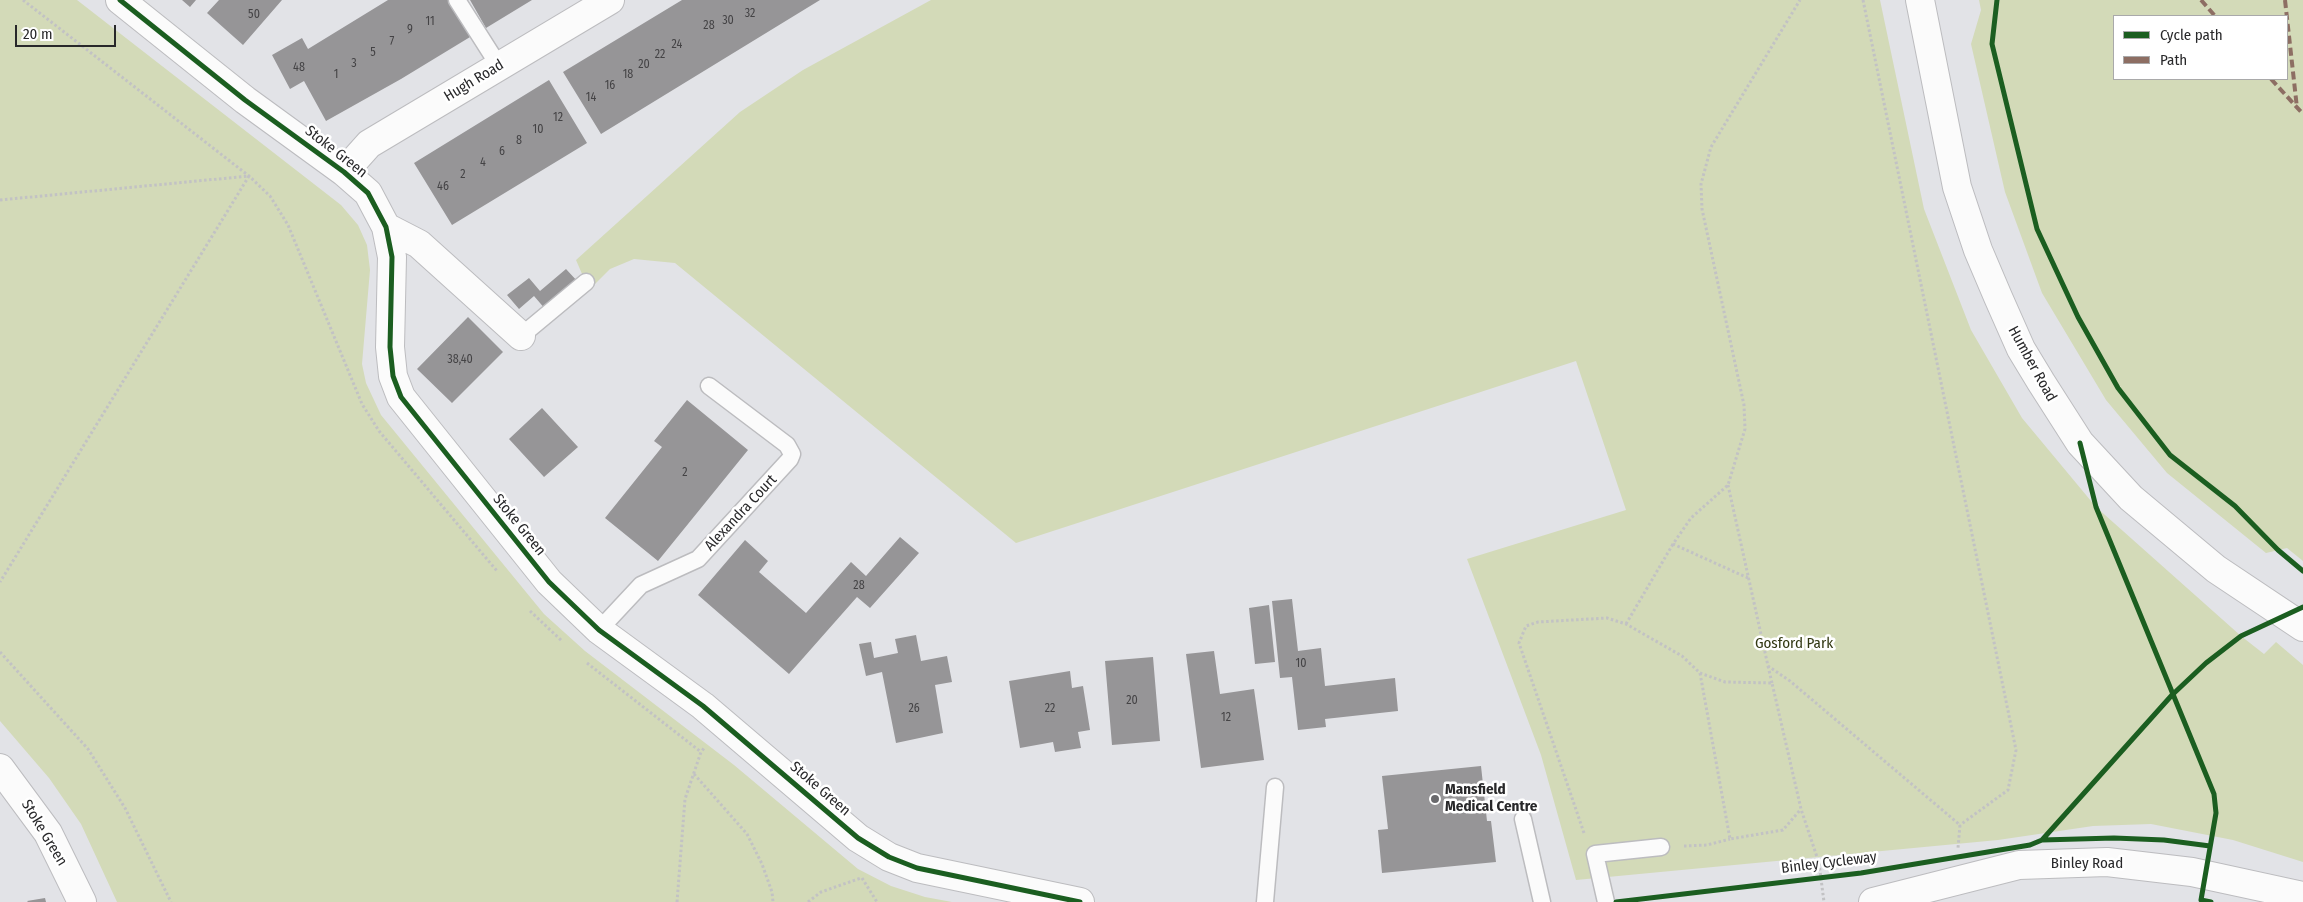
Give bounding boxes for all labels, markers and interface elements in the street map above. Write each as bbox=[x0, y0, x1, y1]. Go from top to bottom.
house number: 32 bbox=[745, 7, 755, 21]
house number: 50 bbox=[248, 8, 260, 22]
house number: 30 bbox=[722, 14, 734, 28]
scale bar bbox=[18, 15, 119, 47]
house number: 11 bbox=[425, 15, 435, 29]
legend bbox=[2113, 15, 2288, 80]
house number: 28 bbox=[703, 19, 715, 33]
house number: 9 bbox=[407, 23, 413, 37]
text: 20 m bbox=[23, 25, 53, 43]
text: Cycle path bbox=[2160, 26, 2223, 44]
house number: 7 bbox=[390, 35, 394, 49]
house number: 24 bbox=[672, 38, 682, 52]
house number: 5 bbox=[370, 46, 376, 60]
house number: 22 bbox=[655, 48, 665, 62]
text: Path bbox=[2160, 51, 2187, 69]
street label: Hugh Road bbox=[441, 56, 507, 106]
house number: 3 bbox=[351, 57, 357, 71]
house number: 20 bbox=[638, 58, 650, 72]
house number: 48 bbox=[293, 61, 305, 75]
house number: 1 bbox=[334, 68, 338, 82]
house number: 18 bbox=[623, 68, 633, 82]
house number: 16 bbox=[605, 79, 615, 93]
house number: 14 bbox=[586, 91, 596, 105]
house number: 12 bbox=[553, 111, 563, 125]
street label: Stoke Green bbox=[301, 122, 371, 182]
house number: 10 bbox=[533, 123, 543, 137]
house number: 8 bbox=[516, 134, 522, 148]
house number: 6 bbox=[499, 145, 505, 159]
house number: 4 bbox=[480, 156, 486, 170]
house number: 2 bbox=[460, 168, 466, 182]
house number: 46 bbox=[437, 180, 449, 194]
street label: Humber Road bbox=[2004, 323, 2060, 405]
house number: 38,40 bbox=[447, 353, 473, 367]
house number: 2 bbox=[682, 466, 688, 480]
street label: Alexandra Court bbox=[701, 471, 781, 555]
street label: Stoke Green bbox=[489, 491, 549, 559]
house number: 28 bbox=[853, 579, 865, 593]
park label: Gosford Park bbox=[1755, 635, 1833, 653]
house number: 10 bbox=[1296, 657, 1306, 671]
house number: 20 bbox=[1126, 694, 1138, 708]
house number: 26 bbox=[908, 702, 920, 716]
house number: 22 bbox=[1045, 702, 1055, 716]
house number: 12 bbox=[1221, 711, 1231, 725]
street label: Stoke Green bbox=[786, 758, 854, 820]
place label: Mansfield Medical Centre bbox=[1445, 781, 1537, 816]
marker: Mansfield Medical Centre bbox=[1429, 793, 1441, 805]
street label: Stoke Green bbox=[17, 797, 71, 869]
street label: Binley Cycleway bbox=[1780, 848, 1878, 878]
street label: Binley Road bbox=[2051, 855, 2123, 873]

